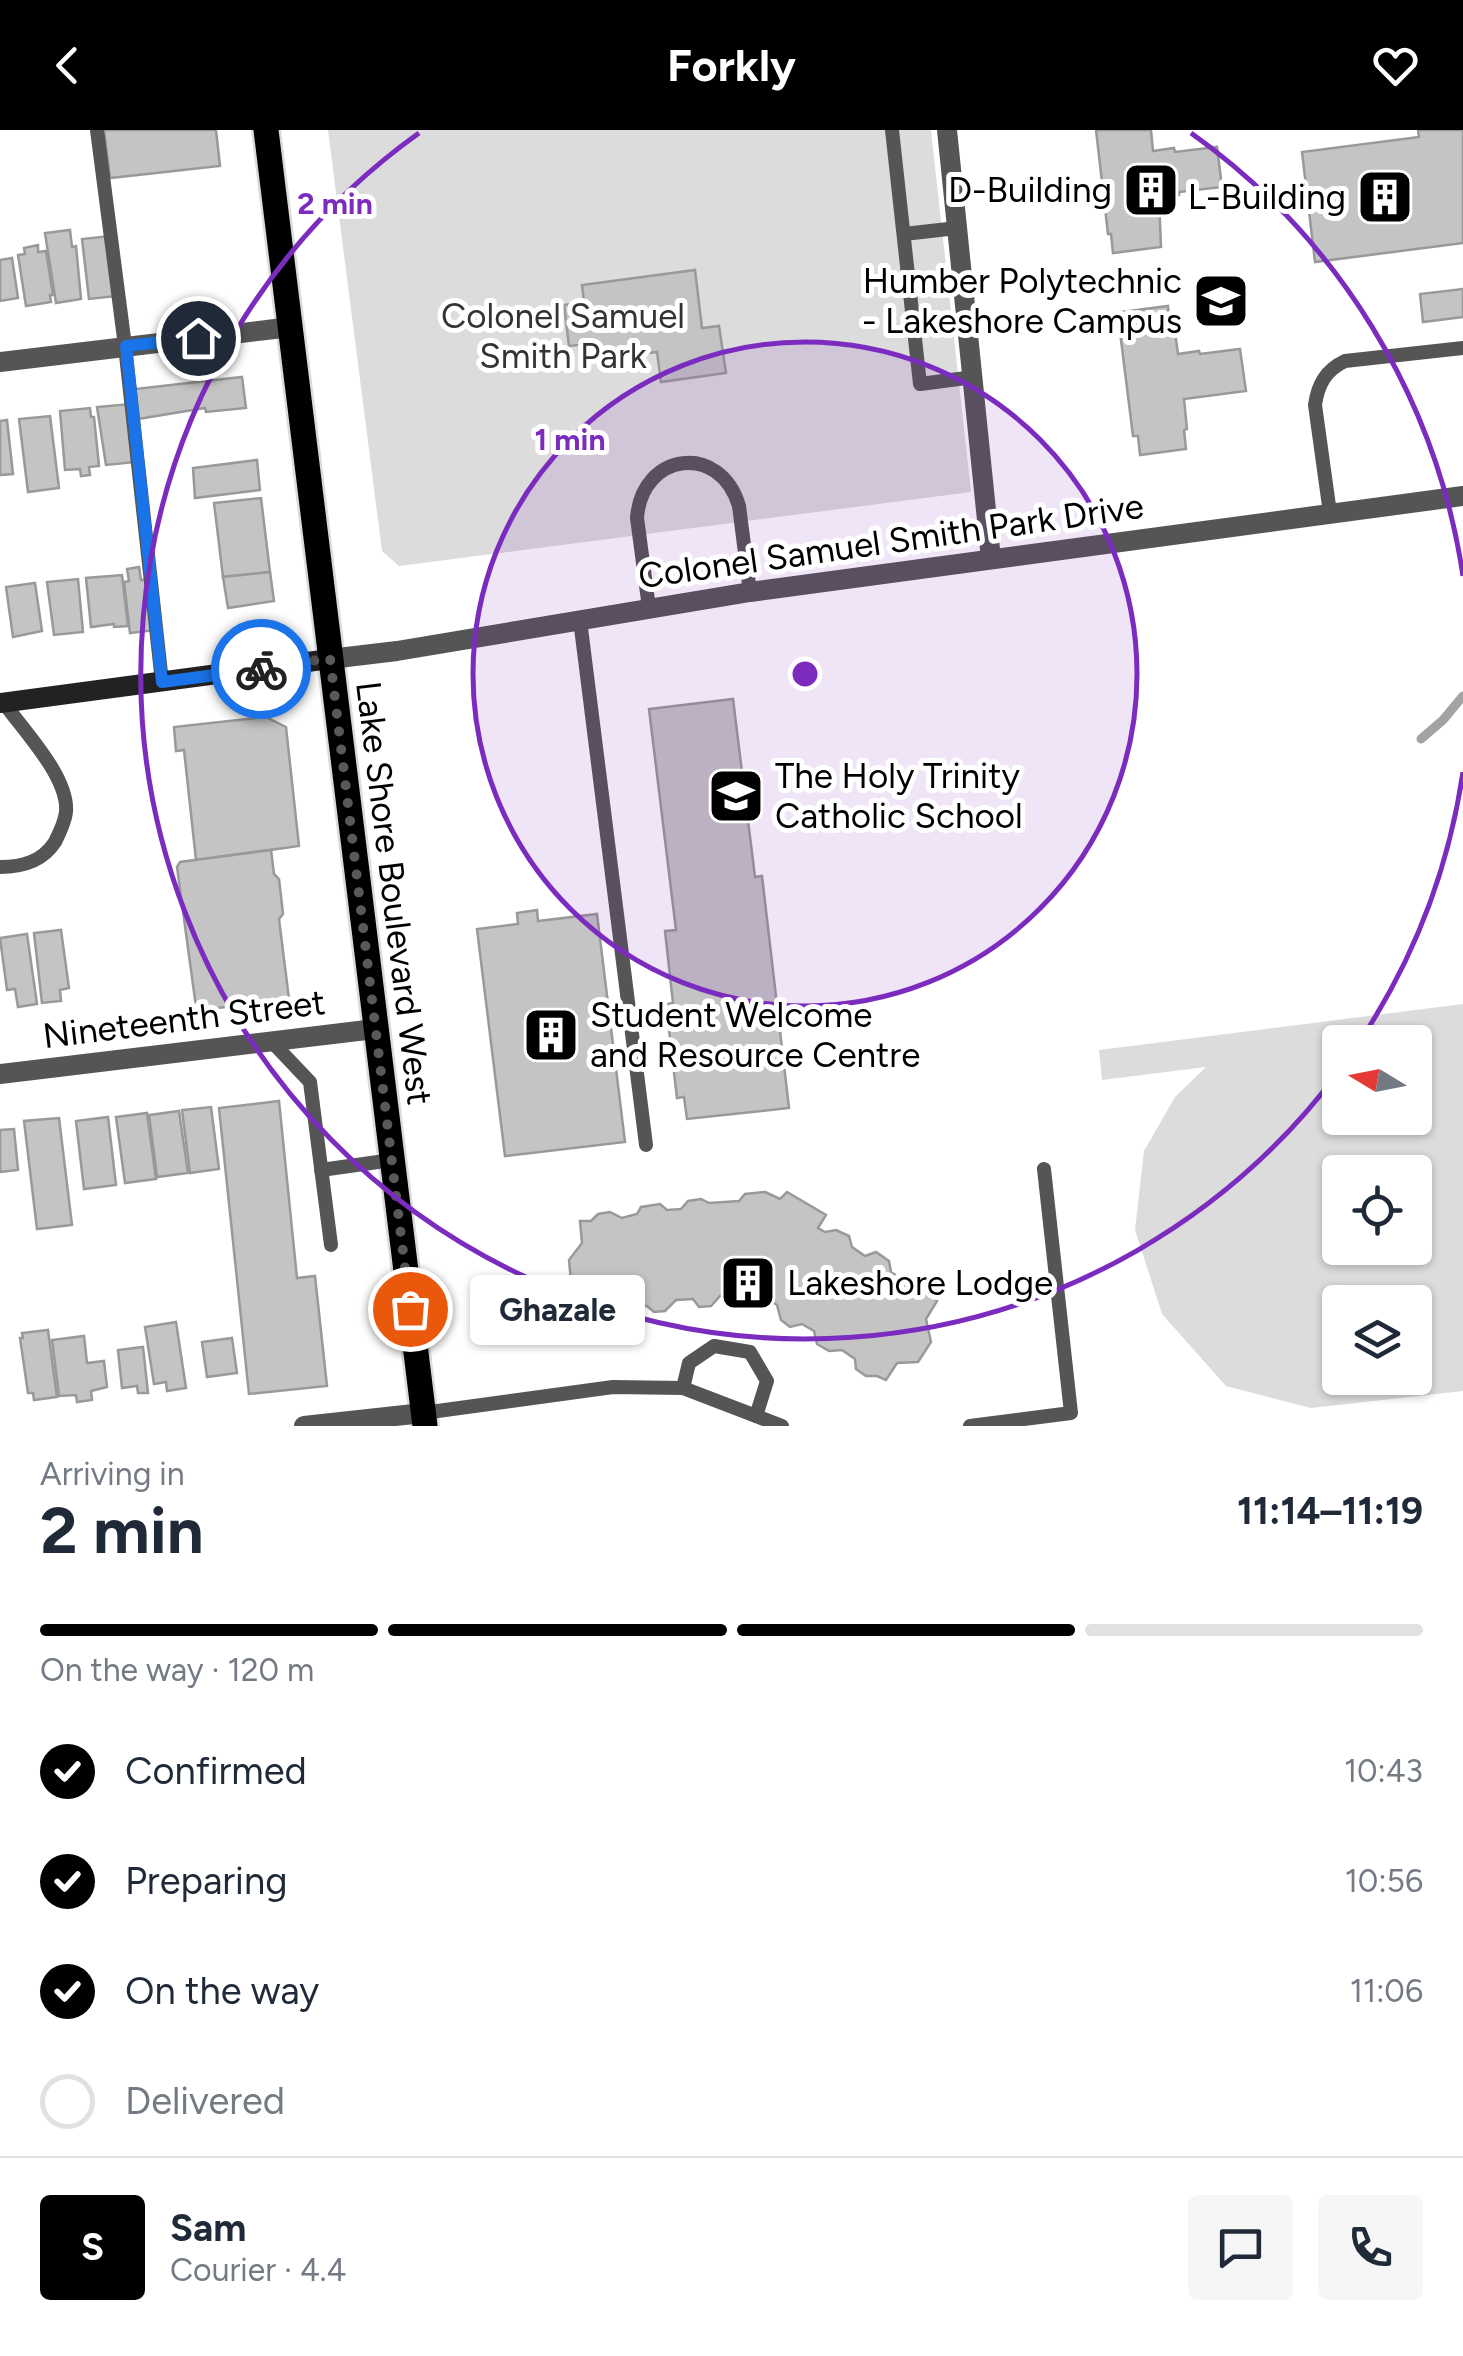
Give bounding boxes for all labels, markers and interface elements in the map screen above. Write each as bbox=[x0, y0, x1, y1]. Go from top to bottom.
icon: back bbox=[40, 38, 95, 93]
text: Forkly bbox=[667, 38, 796, 92]
icon: heart bbox=[1368, 38, 1423, 93]
building icon: D-Building bbox=[1121, 160, 1181, 220]
building icon: L-Building bbox=[1355, 167, 1415, 227]
place label: D-Building bbox=[948, 169, 1112, 211]
place label: L-Building bbox=[1188, 176, 1346, 218]
text: 2 min bbox=[297, 185, 373, 222]
place label: Humber Polytechnic - Lakeshore Campus bbox=[862, 260, 1182, 342]
school or university icon: Humber Polytechnic - Lakeshore Campus bbox=[1191, 271, 1251, 331]
park label: Colonel Samuel Smith Park bbox=[441, 295, 685, 377]
pin bbox=[156, 296, 241, 381]
icon: home bbox=[171, 311, 226, 366]
text: 1 min bbox=[535, 421, 605, 458]
street label: Colonel Samuel Smith Park Drive bbox=[636, 485, 1146, 597]
courier bbox=[211, 619, 311, 719]
icon: bike bbox=[234, 642, 289, 697]
centre of rings bbox=[787, 656, 823, 692]
street label: Lake Shore Boulevard West bbox=[347, 679, 441, 1107]
place label: The Holy Trinity Catholic School bbox=[775, 755, 1023, 837]
school or university icon: The Holy Trinity Catholic School bbox=[706, 766, 766, 826]
street label: Nineteenth Street bbox=[40, 981, 328, 1057]
place label: Student Welcome and Resource Centre bbox=[590, 994, 920, 1076]
building icon: Student Welcome and Resource Centre bbox=[521, 1005, 581, 1065]
north arrow bbox=[1322, 1025, 1432, 1135]
map controls bbox=[1322, 1025, 1432, 1395]
button: locate bbox=[1322, 1155, 1432, 1265]
building icon: Lakeshore Lodge bbox=[718, 1253, 778, 1313]
place label: Lakeshore Lodge bbox=[787, 1262, 1053, 1304]
pin bbox=[368, 1267, 453, 1352]
callout: Ghazale bbox=[470, 1274, 645, 1344]
icon: bag bbox=[383, 1282, 438, 1337]
button: layers bbox=[1322, 1285, 1432, 1395]
text: Ghazale bbox=[499, 1291, 616, 1329]
text: Arriving in bbox=[40, 1455, 185, 1493]
text: 11:14–11:19 bbox=[1237, 1488, 1423, 1534]
text: 2 min bbox=[40, 1491, 204, 1569]
text: On the way · 120 m bbox=[40, 1651, 314, 1689]
icon: check bbox=[40, 1744, 95, 1799]
text: Confirmed bbox=[125, 1748, 307, 1794]
text: 10:43 bbox=[1344, 1752, 1423, 1790]
icon: check bbox=[40, 1854, 95, 1909]
text: Preparing bbox=[125, 1858, 287, 1904]
text: 10:56 bbox=[1345, 1862, 1423, 1900]
icon: check bbox=[40, 1964, 95, 2019]
text: On the way bbox=[125, 1968, 319, 2014]
text: 11:06 bbox=[1350, 1972, 1423, 2010]
text: Delivered bbox=[125, 2078, 285, 2124]
button: chat bbox=[1188, 2195, 1293, 2300]
button: phone bbox=[1318, 2195, 1423, 2300]
text: Sam bbox=[170, 2205, 246, 2251]
text: S bbox=[81, 2224, 104, 2270]
text: Courier · 4.4 bbox=[170, 2251, 346, 2289]

